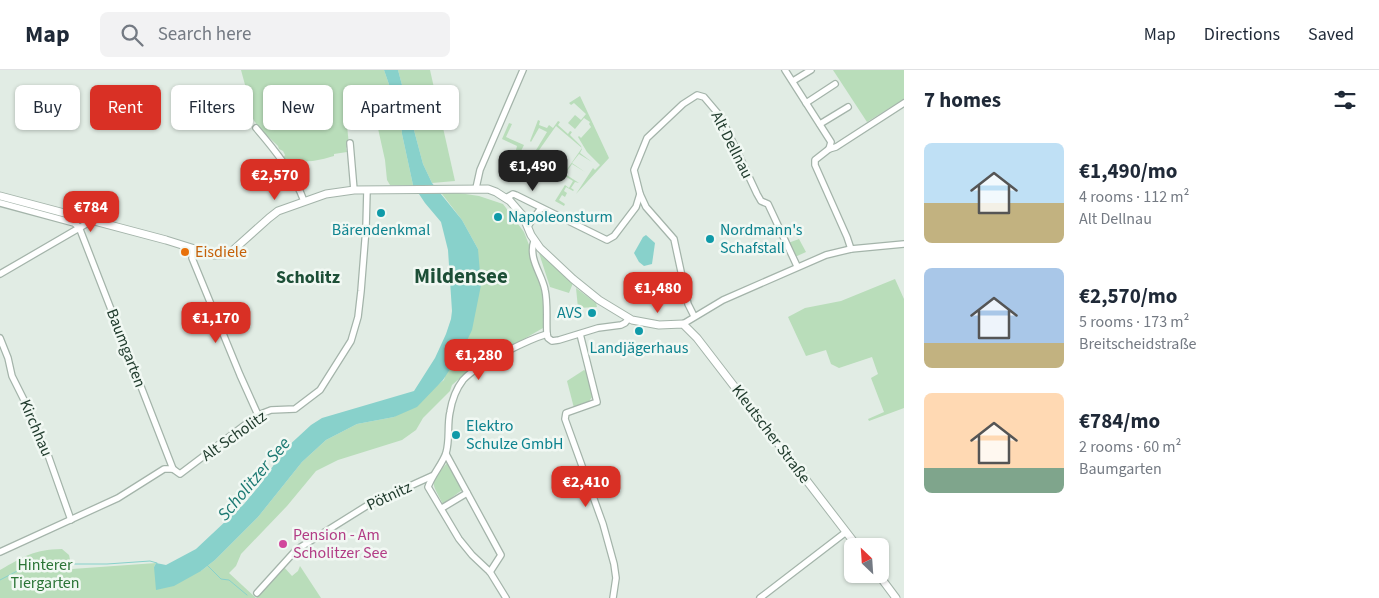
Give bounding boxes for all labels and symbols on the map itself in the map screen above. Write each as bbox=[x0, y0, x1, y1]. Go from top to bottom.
street label: Alt Dellnau bbox=[706, 108, 758, 182]
pin: €1,490 bbox=[492, 150, 574, 192]
pin: €2,570 bbox=[234, 158, 316, 201]
pin: €784 bbox=[61, 190, 121, 233]
place label: Napoleonsturm bbox=[508, 206, 613, 228]
marker: Bärendenkmal bbox=[375, 207, 387, 219]
marker: Napoleonsturm bbox=[492, 211, 504, 223]
place label: Bärendenkmal bbox=[332, 219, 430, 241]
place label: Nordmann's Schafstall bbox=[720, 219, 803, 259]
marker: Nordmann's Schafstall bbox=[704, 233, 716, 245]
place label: Eisdiele bbox=[195, 241, 247, 263]
marker: Eisdiele bbox=[179, 246, 191, 258]
district label: Mildensee bbox=[414, 261, 508, 291]
district label: Scholitz bbox=[276, 265, 340, 290]
pin: €1,480 bbox=[617, 272, 699, 314]
pin: €1,170 bbox=[175, 302, 257, 344]
place label: AVS bbox=[557, 302, 582, 324]
street label: Baumgarten bbox=[101, 305, 151, 391]
marker: AVS bbox=[586, 307, 598, 319]
marker: Landjägerhaus bbox=[633, 325, 645, 337]
place label: Landjägerhaus bbox=[590, 337, 689, 359]
pin: €1,280 bbox=[438, 338, 520, 381]
street label: Kleutscher Straße bbox=[727, 380, 816, 488]
street label: Kirchhau bbox=[14, 396, 58, 460]
street label: Alt Scholitz bbox=[197, 405, 271, 466]
place label: Elektro Schulze GmbH bbox=[466, 415, 564, 455]
marker: Elektro Schulze GmbH bbox=[450, 429, 462, 441]
water label: Scholitzer See bbox=[212, 432, 297, 526]
pin: €2,410 bbox=[545, 466, 627, 508]
street label: Pötnitz bbox=[363, 476, 415, 516]
place label: Pension - Am Scholitzer See bbox=[293, 524, 387, 564]
marker: Pension - Am Scholitzer See bbox=[277, 538, 289, 550]
north arrow bbox=[844, 538, 889, 582]
park label: Hinterer Tiergarten bbox=[10, 554, 80, 594]

